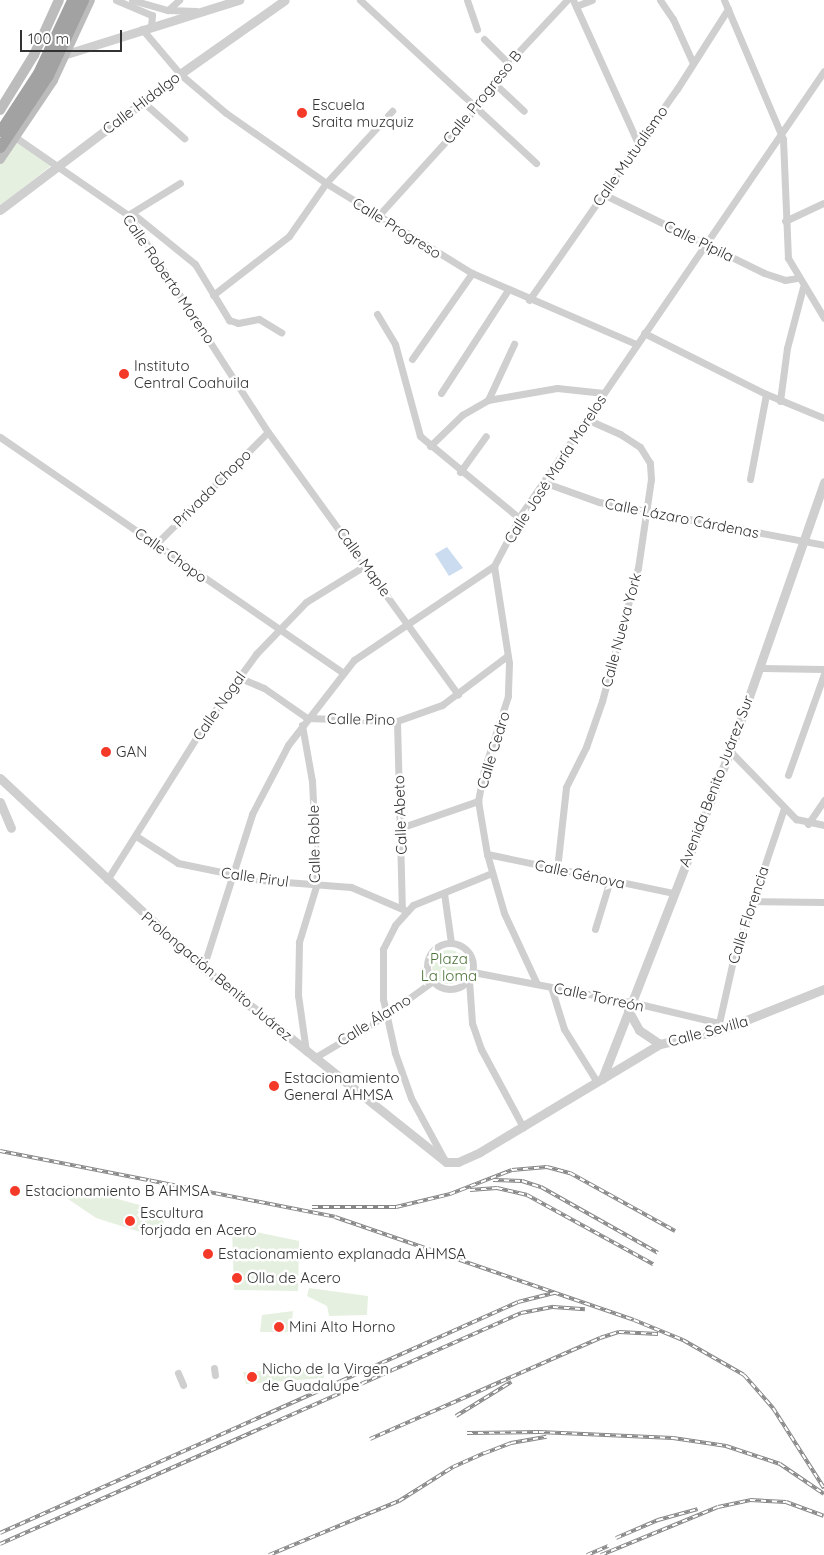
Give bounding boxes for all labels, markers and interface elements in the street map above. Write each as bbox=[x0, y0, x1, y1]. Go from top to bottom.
scale bar bbox=[22, 20, 125, 52]
text: 100 m bbox=[28, 29, 69, 48]
street label: Calle Progreso B bbox=[439, 47, 525, 147]
street label: Calle Hidalgo bbox=[99, 68, 183, 138]
place label: Escuela Sraita muzquiz bbox=[312, 95, 414, 130]
street label: Calle Mutualismo bbox=[589, 102, 671, 210]
marker: Escuela Sraita muzquiz bbox=[296, 107, 308, 119]
street label: Calle Progreso bbox=[349, 194, 445, 262]
street label: Calle Roberto Moreno bbox=[119, 211, 219, 347]
street label: Calle Pípila bbox=[661, 216, 737, 266]
place label: Instituto Central Coahuila bbox=[134, 356, 249, 391]
marker: Instituto Central Coahuila bbox=[118, 368, 130, 380]
street label: Calle José María Morelos bbox=[500, 391, 610, 547]
street label: Privada Chopo bbox=[169, 445, 255, 531]
street label: Calle Lázaro Cárdenas bbox=[603, 494, 761, 542]
street label: Calle Chopo bbox=[132, 524, 210, 586]
street label: Calle Maple bbox=[333, 524, 395, 600]
street label: Calle Nueva York bbox=[597, 571, 645, 689]
street label: Calle Nogal bbox=[189, 668, 249, 744]
street label: Avenida Benito Juárez Sur bbox=[675, 693, 757, 869]
street label: Calle Pino bbox=[327, 709, 395, 729]
street label: Calle Cedro bbox=[473, 709, 513, 791]
place label: GAN bbox=[116, 743, 147, 761]
marker: GAN bbox=[100, 746, 112, 758]
street label: Calle Abeto bbox=[390, 775, 410, 855]
street label: Calle Roble bbox=[304, 805, 324, 883]
street label: Calle Génova bbox=[533, 856, 627, 892]
street label: Calle Pirul bbox=[220, 863, 290, 891]
street label: Calle Florencia bbox=[724, 864, 772, 966]
street label: Prolongación Benito Juárez bbox=[138, 908, 296, 1044]
park label: Plaza La loma bbox=[421, 949, 477, 984]
street label: Calle Torreón bbox=[552, 979, 646, 1015]
street label: Calle Álamo bbox=[334, 990, 414, 1050]
street label: Calle Sevilla bbox=[666, 1012, 750, 1050]
place label: Estacionamiento General AHMSA bbox=[284, 1068, 400, 1103]
marker: Estacionamiento General AHMSA bbox=[268, 1080, 280, 1092]
place label: Estacionamiento B AHMSA bbox=[25, 1182, 210, 1200]
marker: Estacionamiento B AHMSA bbox=[9, 1185, 21, 1197]
place label: Escultura forjada en Acero bbox=[140, 1203, 257, 1238]
marker: Escultura forjada en Acero bbox=[124, 1215, 136, 1227]
place label: Estacionamiento explanada AHMSA bbox=[218, 1245, 466, 1263]
marker: Estacionamiento explanada AHMSA bbox=[202, 1248, 214, 1260]
place label: Olla de Acero bbox=[247, 1269, 341, 1287]
marker: Olla de Acero bbox=[231, 1272, 243, 1284]
place label: Mini Alto Horno bbox=[289, 1318, 395, 1336]
marker: Mini Alto Horno bbox=[273, 1321, 285, 1333]
place label: Nicho de la Virgen de Guadalupe bbox=[262, 1359, 389, 1394]
marker: Nicho de la Virgen de Guadalupe bbox=[246, 1371, 258, 1383]

